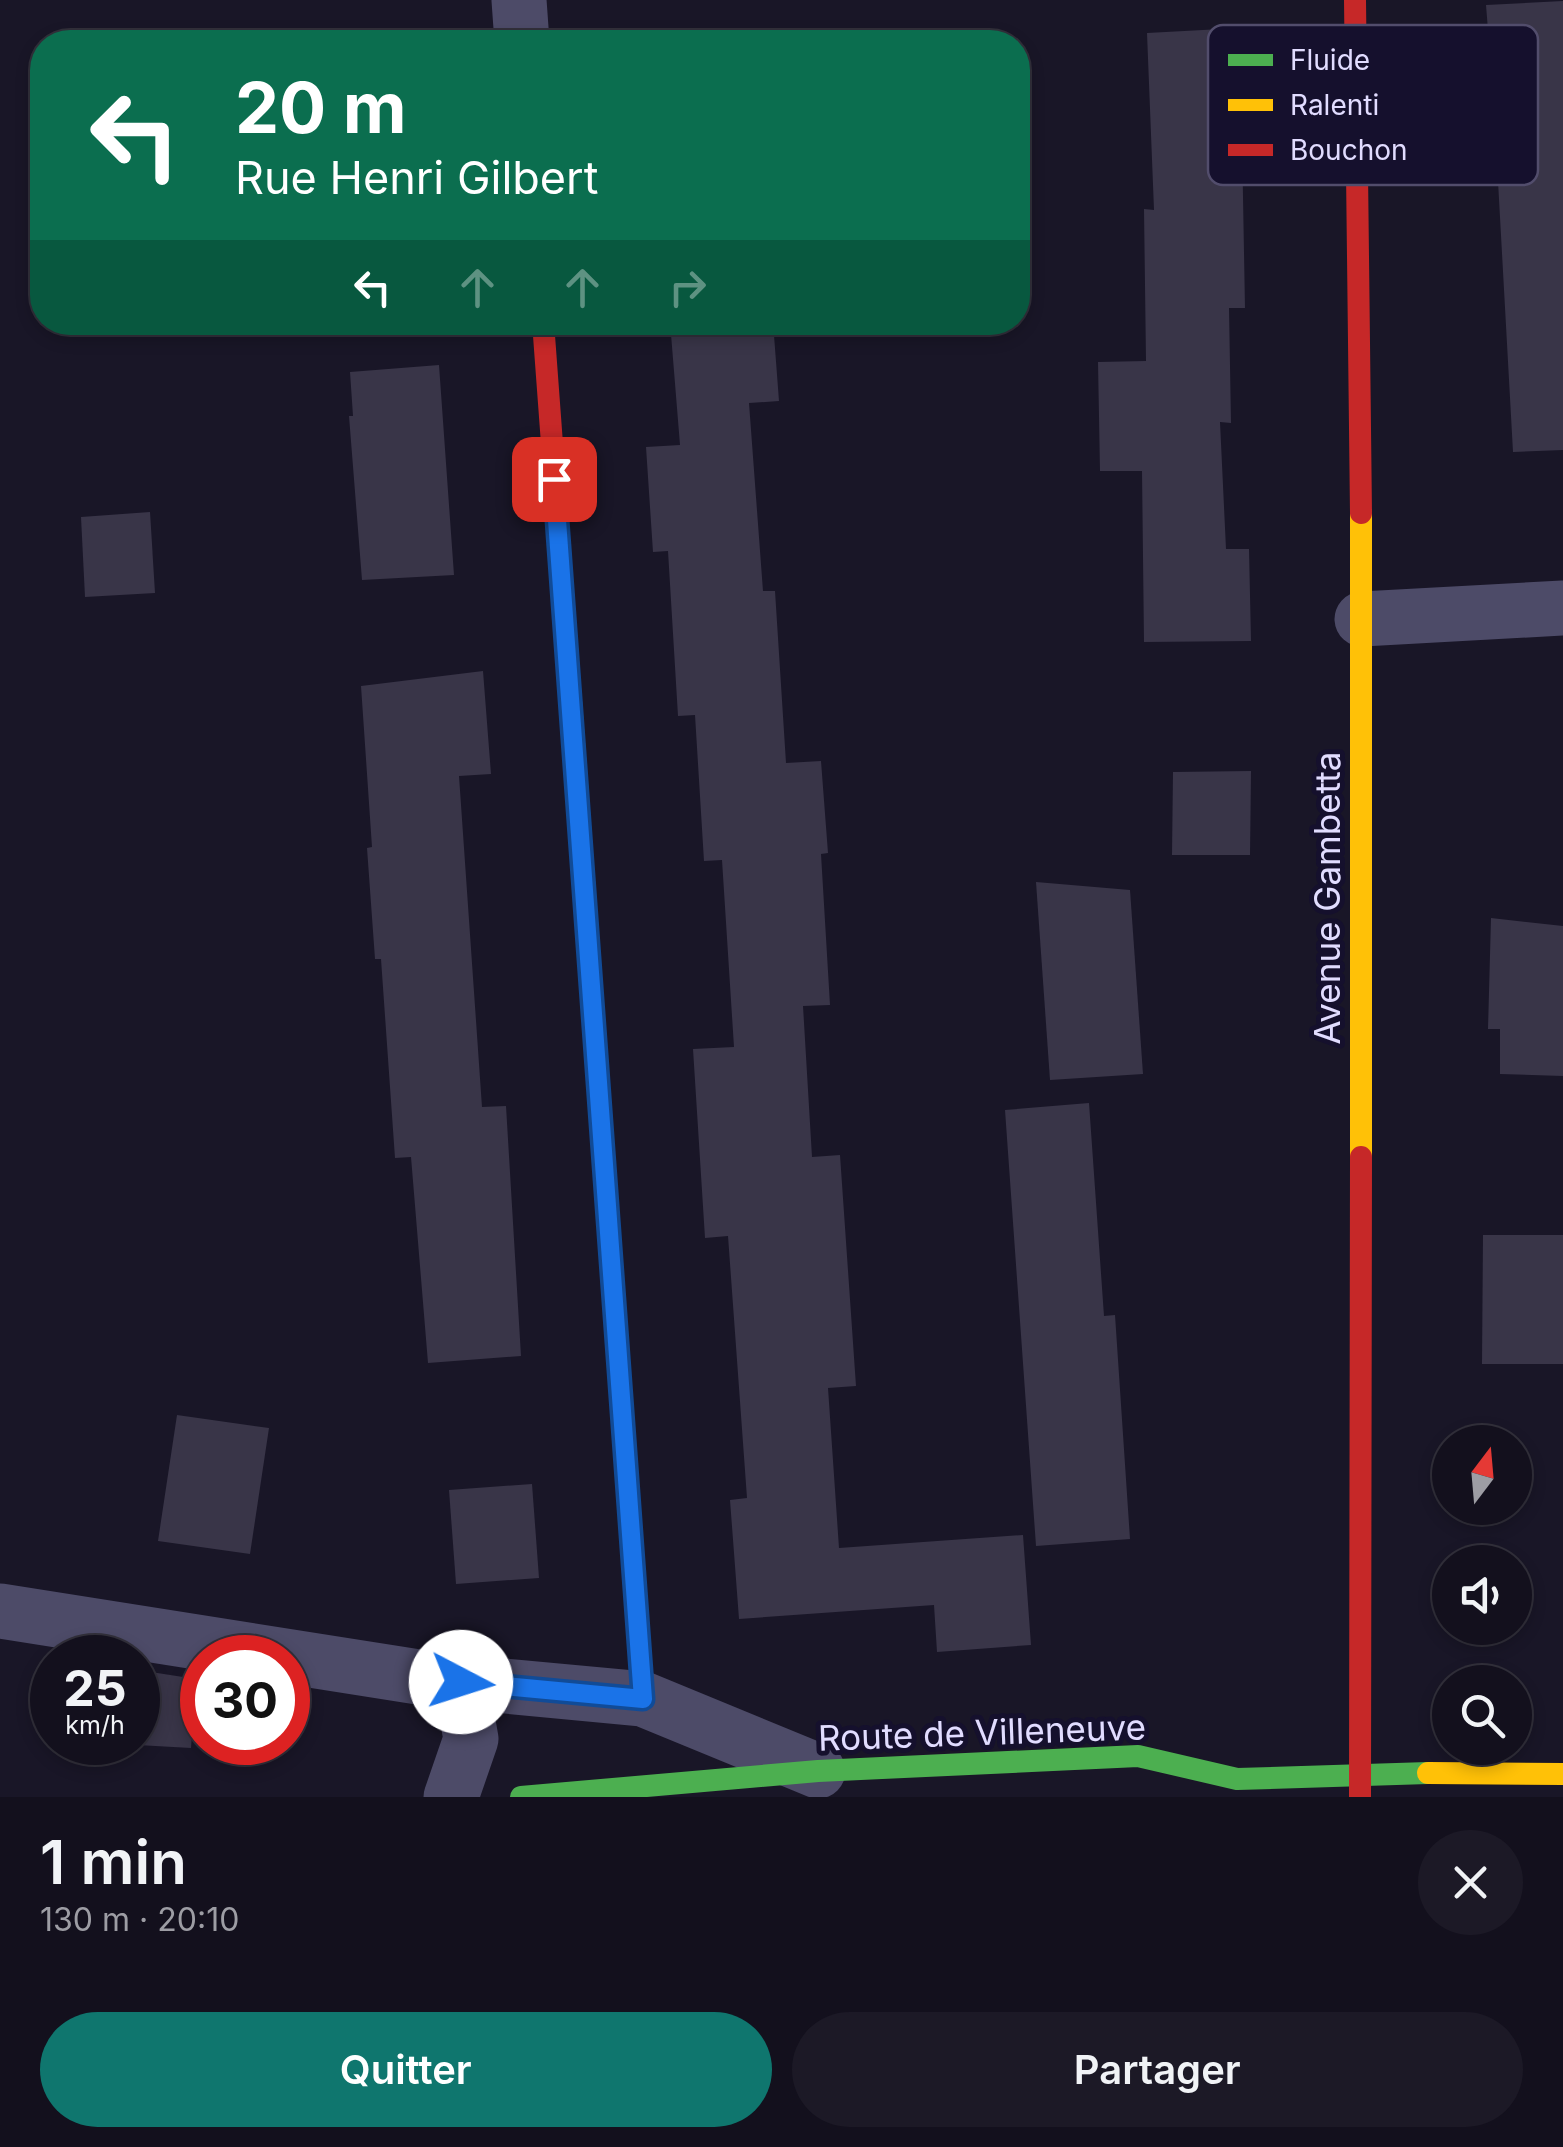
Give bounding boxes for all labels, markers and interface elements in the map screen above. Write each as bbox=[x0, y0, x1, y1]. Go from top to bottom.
legend bbox=[1208, 25, 1538, 185]
text: Fluide bbox=[1290, 43, 1370, 77]
text: 20 m bbox=[235, 65, 407, 150]
icon: left bbox=[70, 70, 200, 200]
text: Ralenti bbox=[1290, 88, 1379, 122]
text: Bouchon bbox=[1290, 133, 1408, 167]
text: Rue Henri Gilbert bbox=[235, 150, 598, 205]
icon: left bbox=[345, 260, 400, 315]
icon: ahead bbox=[450, 260, 505, 315]
icon: ahead bbox=[555, 260, 610, 315]
icon: right bbox=[660, 260, 715, 315]
pin bbox=[512, 437, 597, 522]
icon: arrive bbox=[527, 452, 582, 507]
street label: Avenue Gambetta bbox=[1306, 752, 1348, 1044]
north arrow bbox=[1432, 1425, 1532, 1525]
map controls bbox=[1432, 1425, 1532, 1765]
button: sound bbox=[1432, 1545, 1532, 1645]
position arrow bbox=[409, 1630, 513, 1734]
speed limit sign: 30 bbox=[180, 1635, 310, 1765]
text: 25 bbox=[63, 1658, 127, 1718]
button: search bbox=[1432, 1665, 1532, 1765]
street label: Route de Villeneuve bbox=[817, 1705, 1147, 1759]
text: km/h bbox=[65, 1710, 125, 1740]
text: 1 min bbox=[40, 1826, 187, 1898]
button: close bbox=[1418, 1830, 1523, 1935]
text: 130 m · 20:10 bbox=[40, 1900, 239, 1939]
button: Quitter bbox=[40, 2012, 772, 2127]
button: Partager bbox=[792, 2012, 1523, 2127]

